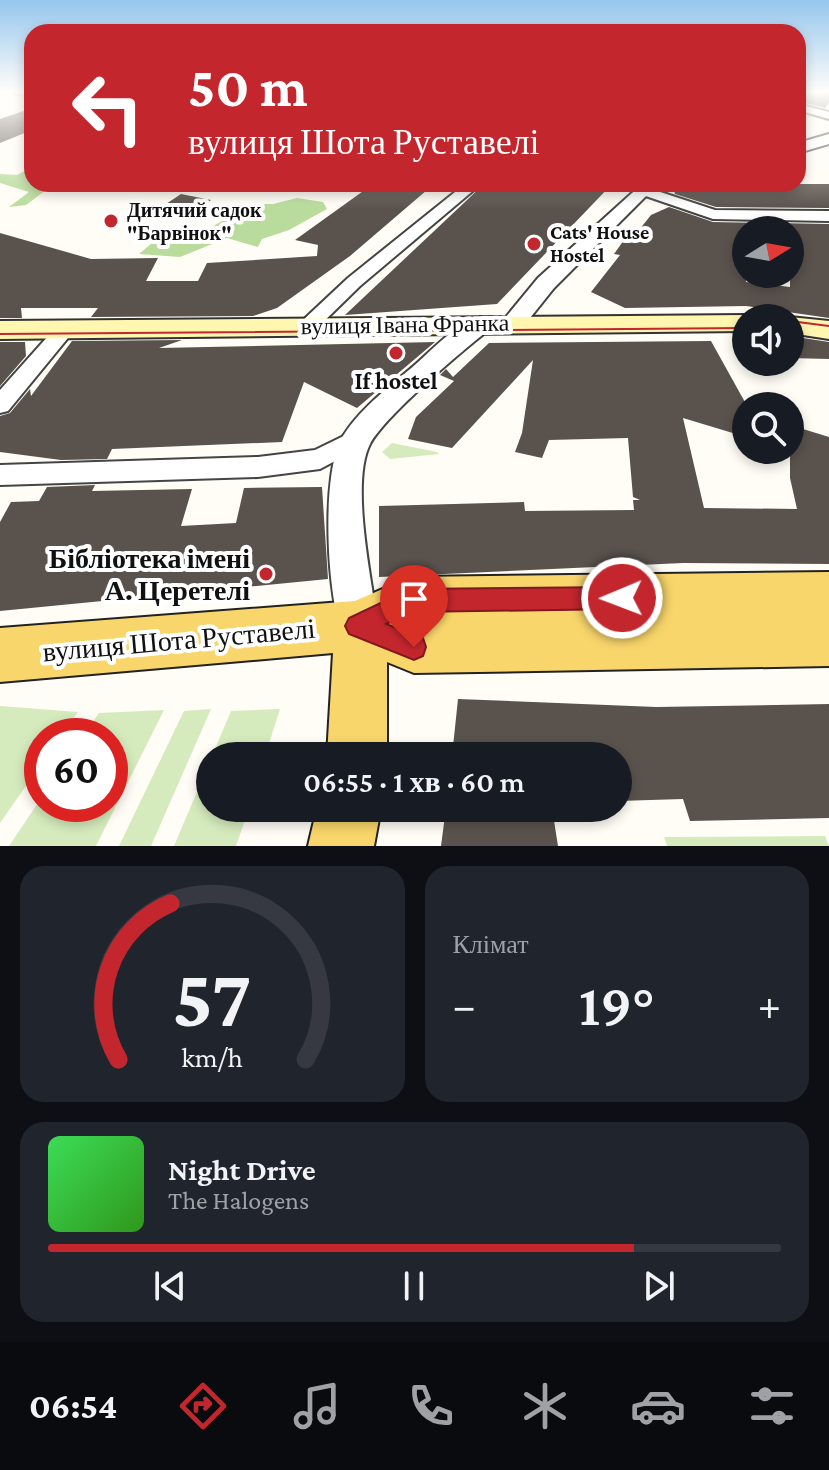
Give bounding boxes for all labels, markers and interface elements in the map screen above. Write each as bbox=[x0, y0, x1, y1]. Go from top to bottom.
icon: left bbox=[56, 56, 160, 160]
text: 50 m bbox=[188, 56, 308, 118]
text: вулиця Шота Руставелі bbox=[188, 122, 540, 162]
place label: Дитячий садок "Барвінок" bbox=[127, 199, 262, 245]
marker: Дитячий садок "Барвінок" bbox=[102, 212, 120, 230]
north arrow bbox=[732, 216, 804, 288]
map controls bbox=[732, 216, 804, 464]
place label: Cats' House Hostel bbox=[550, 221, 649, 266]
marker: Cats' House Hostel bbox=[525, 235, 543, 253]
button: sound bbox=[732, 304, 804, 376]
street label: вулиця Івана Франка bbox=[300, 309, 510, 339]
marker: If hostel bbox=[387, 344, 405, 362]
place label: If hostel bbox=[355, 367, 437, 394]
button: search bbox=[732, 392, 804, 464]
place label: Бібліотека імені А. Церетелі bbox=[49, 543, 250, 606]
position arrow bbox=[580, 556, 664, 640]
marker: Бібліотека імені А. Церетелі bbox=[257, 565, 275, 583]
pin bbox=[380, 565, 448, 647]
icon: arrive bbox=[392, 577, 436, 621]
street label: вулиця Шота Руставелі bbox=[41, 613, 317, 667]
speed limit sign: 60 bbox=[24, 718, 128, 822]
text: 06:55 · 1 хв · 60 m bbox=[303, 765, 525, 798]
text: Клімат bbox=[453, 930, 529, 959]
text: 57 bbox=[173, 951, 252, 1044]
text: 19° bbox=[579, 971, 655, 1038]
text: − bbox=[453, 981, 476, 1029]
text: + bbox=[758, 981, 781, 1029]
text: km/h bbox=[181, 1041, 243, 1073]
text: Night Drive bbox=[168, 1153, 316, 1186]
text: The Halogens bbox=[168, 1186, 309, 1215]
icon: previous bbox=[148, 1264, 192, 1308]
icon: pause bbox=[392, 1264, 436, 1308]
icon: next bbox=[637, 1264, 681, 1308]
icon: directions bbox=[175, 1378, 231, 1434]
icon: music bbox=[289, 1378, 345, 1434]
icon: phone bbox=[403, 1378, 459, 1434]
icon: climate bbox=[517, 1378, 573, 1434]
icon: car bbox=[630, 1378, 686, 1434]
icon: filters bbox=[744, 1378, 800, 1434]
text: 06:54 bbox=[29, 1386, 117, 1426]

